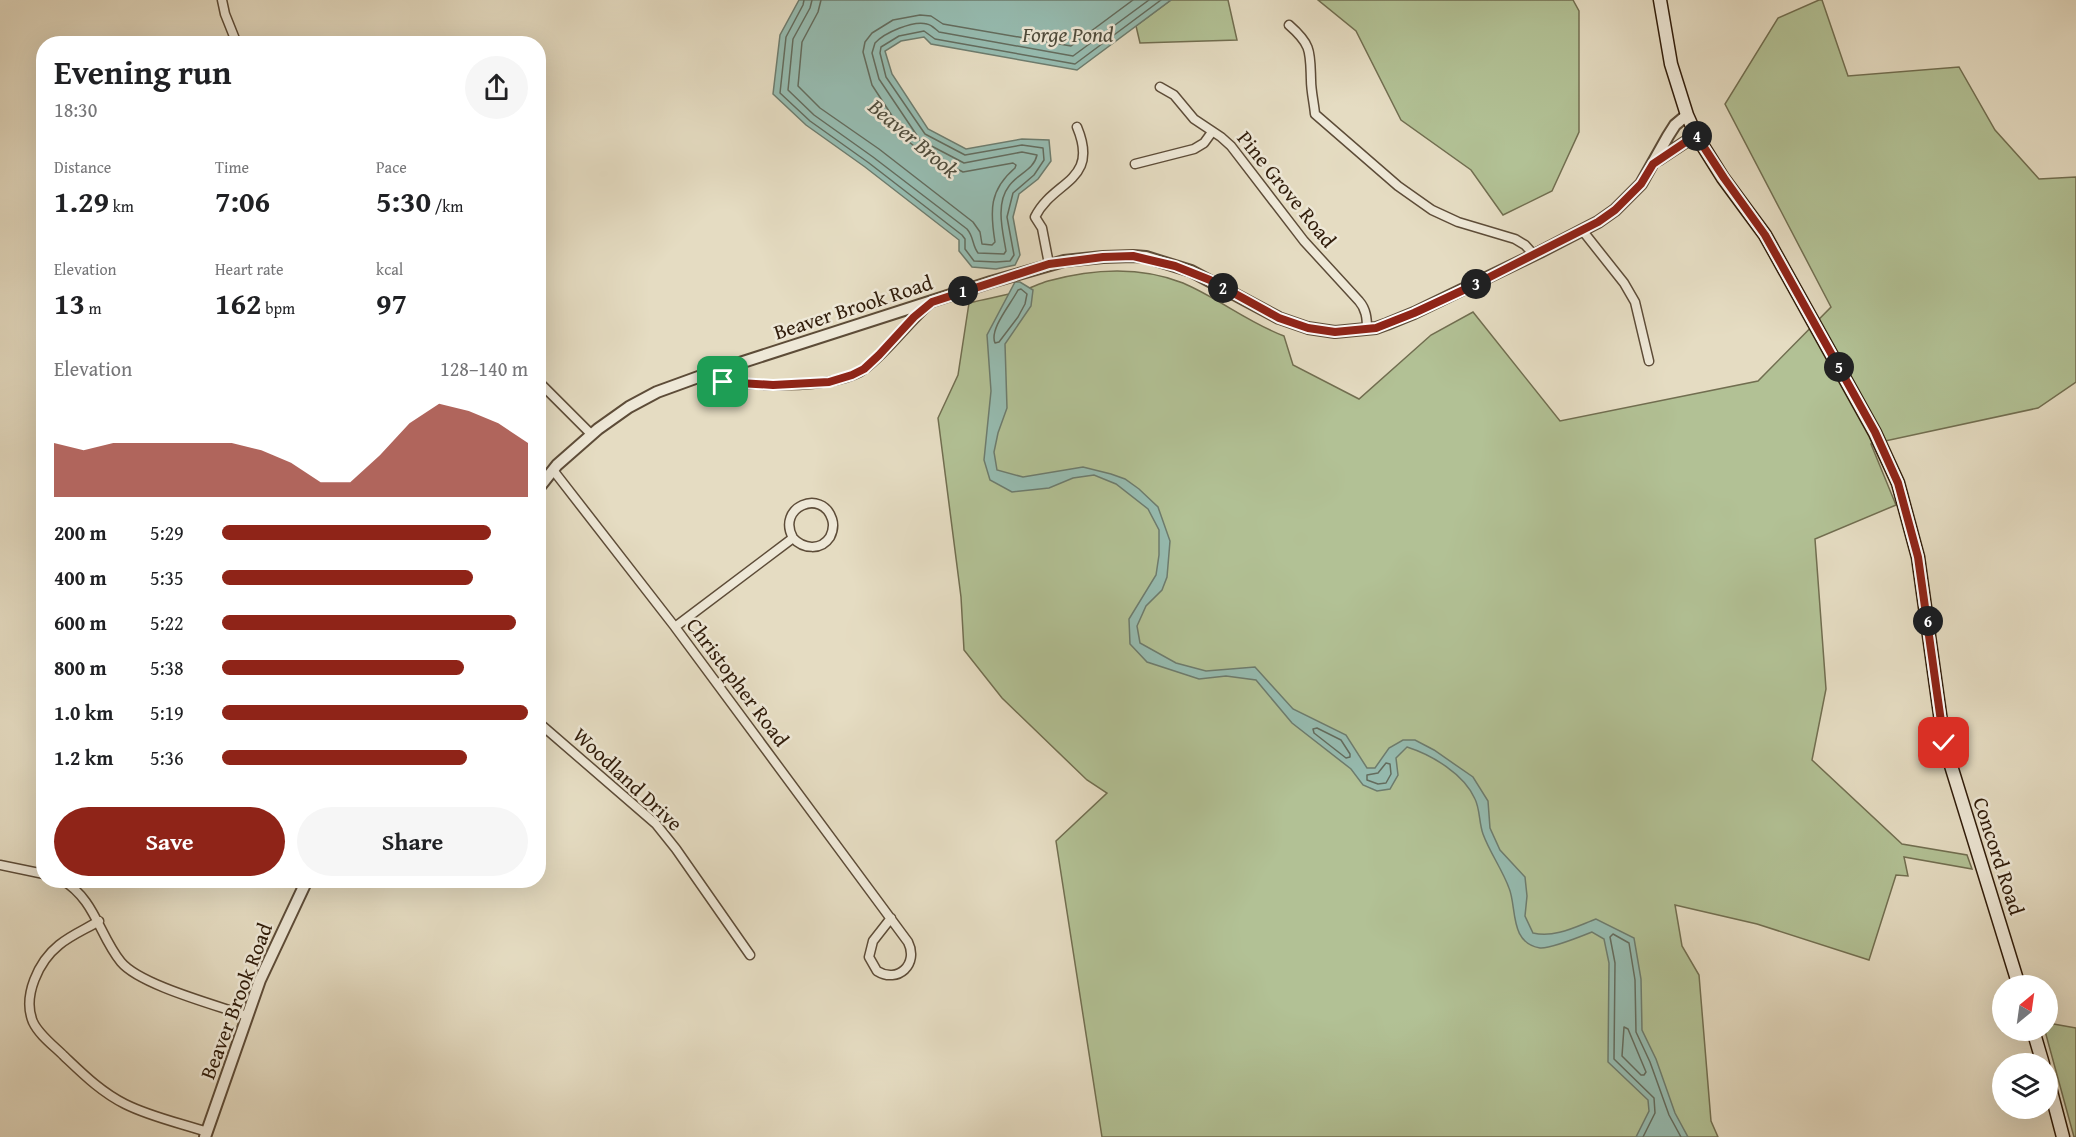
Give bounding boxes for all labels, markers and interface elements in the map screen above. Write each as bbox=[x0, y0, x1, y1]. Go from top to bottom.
water label: Forge Pond bbox=[1021, 18, 1114, 50]
text: Evening run bbox=[54, 48, 231, 96]
button: share bbox=[465, 56, 528, 119]
water label: Beaver Brook bbox=[861, 90, 967, 186]
text: 18:30 bbox=[54, 95, 97, 124]
pin: 4 bbox=[1682, 121, 1712, 151]
street label: Pine Grove Road bbox=[1230, 124, 1344, 255]
text: 4 bbox=[1693, 124, 1701, 148]
text: Distance bbox=[54, 155, 111, 179]
text: Time bbox=[215, 155, 249, 179]
text: Pace bbox=[376, 155, 407, 179]
text: 1.29 bbox=[54, 179, 109, 223]
text: 7:06 bbox=[215, 179, 270, 223]
text: 5:30 bbox=[376, 179, 431, 223]
text: km bbox=[109, 194, 134, 218]
text: /km bbox=[431, 194, 463, 218]
text: Elevation bbox=[54, 257, 117, 281]
text: Heart rate bbox=[215, 257, 284, 281]
text: kcal bbox=[376, 257, 403, 281]
street label: Beaver Brook Road bbox=[770, 266, 937, 347]
pin: 3 bbox=[1461, 269, 1491, 299]
text: 3 bbox=[1472, 272, 1480, 296]
pin: 2 bbox=[1208, 273, 1238, 303]
pin: 1 bbox=[948, 276, 978, 306]
text: 2 bbox=[1219, 276, 1227, 300]
text: 1 bbox=[959, 279, 967, 303]
text: 13 bbox=[54, 281, 85, 325]
text: 162 bbox=[215, 281, 262, 325]
text: 97 bbox=[376, 281, 407, 325]
text: m bbox=[85, 296, 102, 320]
text: bpm bbox=[262, 296, 295, 320]
pin: 5 bbox=[1824, 352, 1854, 382]
text: Elevation bbox=[54, 354, 132, 383]
text: 128–140 m bbox=[440, 354, 528, 383]
text: 5 bbox=[1835, 355, 1843, 379]
pin bbox=[697, 356, 748, 407]
icon: arrive bbox=[706, 365, 739, 398]
text: 200 m bbox=[54, 518, 107, 547]
text: 5:29 bbox=[150, 518, 184, 547]
text: 400 m bbox=[54, 563, 107, 592]
text: 5:35 bbox=[150, 563, 184, 592]
pin: 6 bbox=[1913, 606, 1943, 636]
text: 600 m bbox=[54, 608, 107, 637]
text: 5:22 bbox=[150, 608, 184, 637]
text: 6 bbox=[1924, 609, 1932, 633]
street label: Christopher Road bbox=[679, 611, 797, 754]
text: 800 m bbox=[54, 653, 107, 682]
text: 5:38 bbox=[150, 653, 184, 682]
text: 1.0 km bbox=[54, 698, 113, 727]
text: 5:19 bbox=[150, 698, 184, 727]
pin bbox=[1918, 717, 1969, 768]
street label: Woodland Drive bbox=[566, 720, 690, 838]
icon: check bbox=[1927, 726, 1960, 759]
text: 1.2 km bbox=[54, 743, 113, 772]
text: 5:36 bbox=[150, 743, 184, 772]
street label: Concord Road bbox=[1965, 793, 2033, 920]
button: Save bbox=[54, 807, 285, 876]
button: Share bbox=[297, 807, 528, 876]
street label: Beaver Brook Road bbox=[192, 918, 280, 1084]
north arrow bbox=[1992, 975, 2058, 1041]
map controls bbox=[1992, 975, 2058, 1119]
button: layers bbox=[1992, 1053, 2058, 1119]

